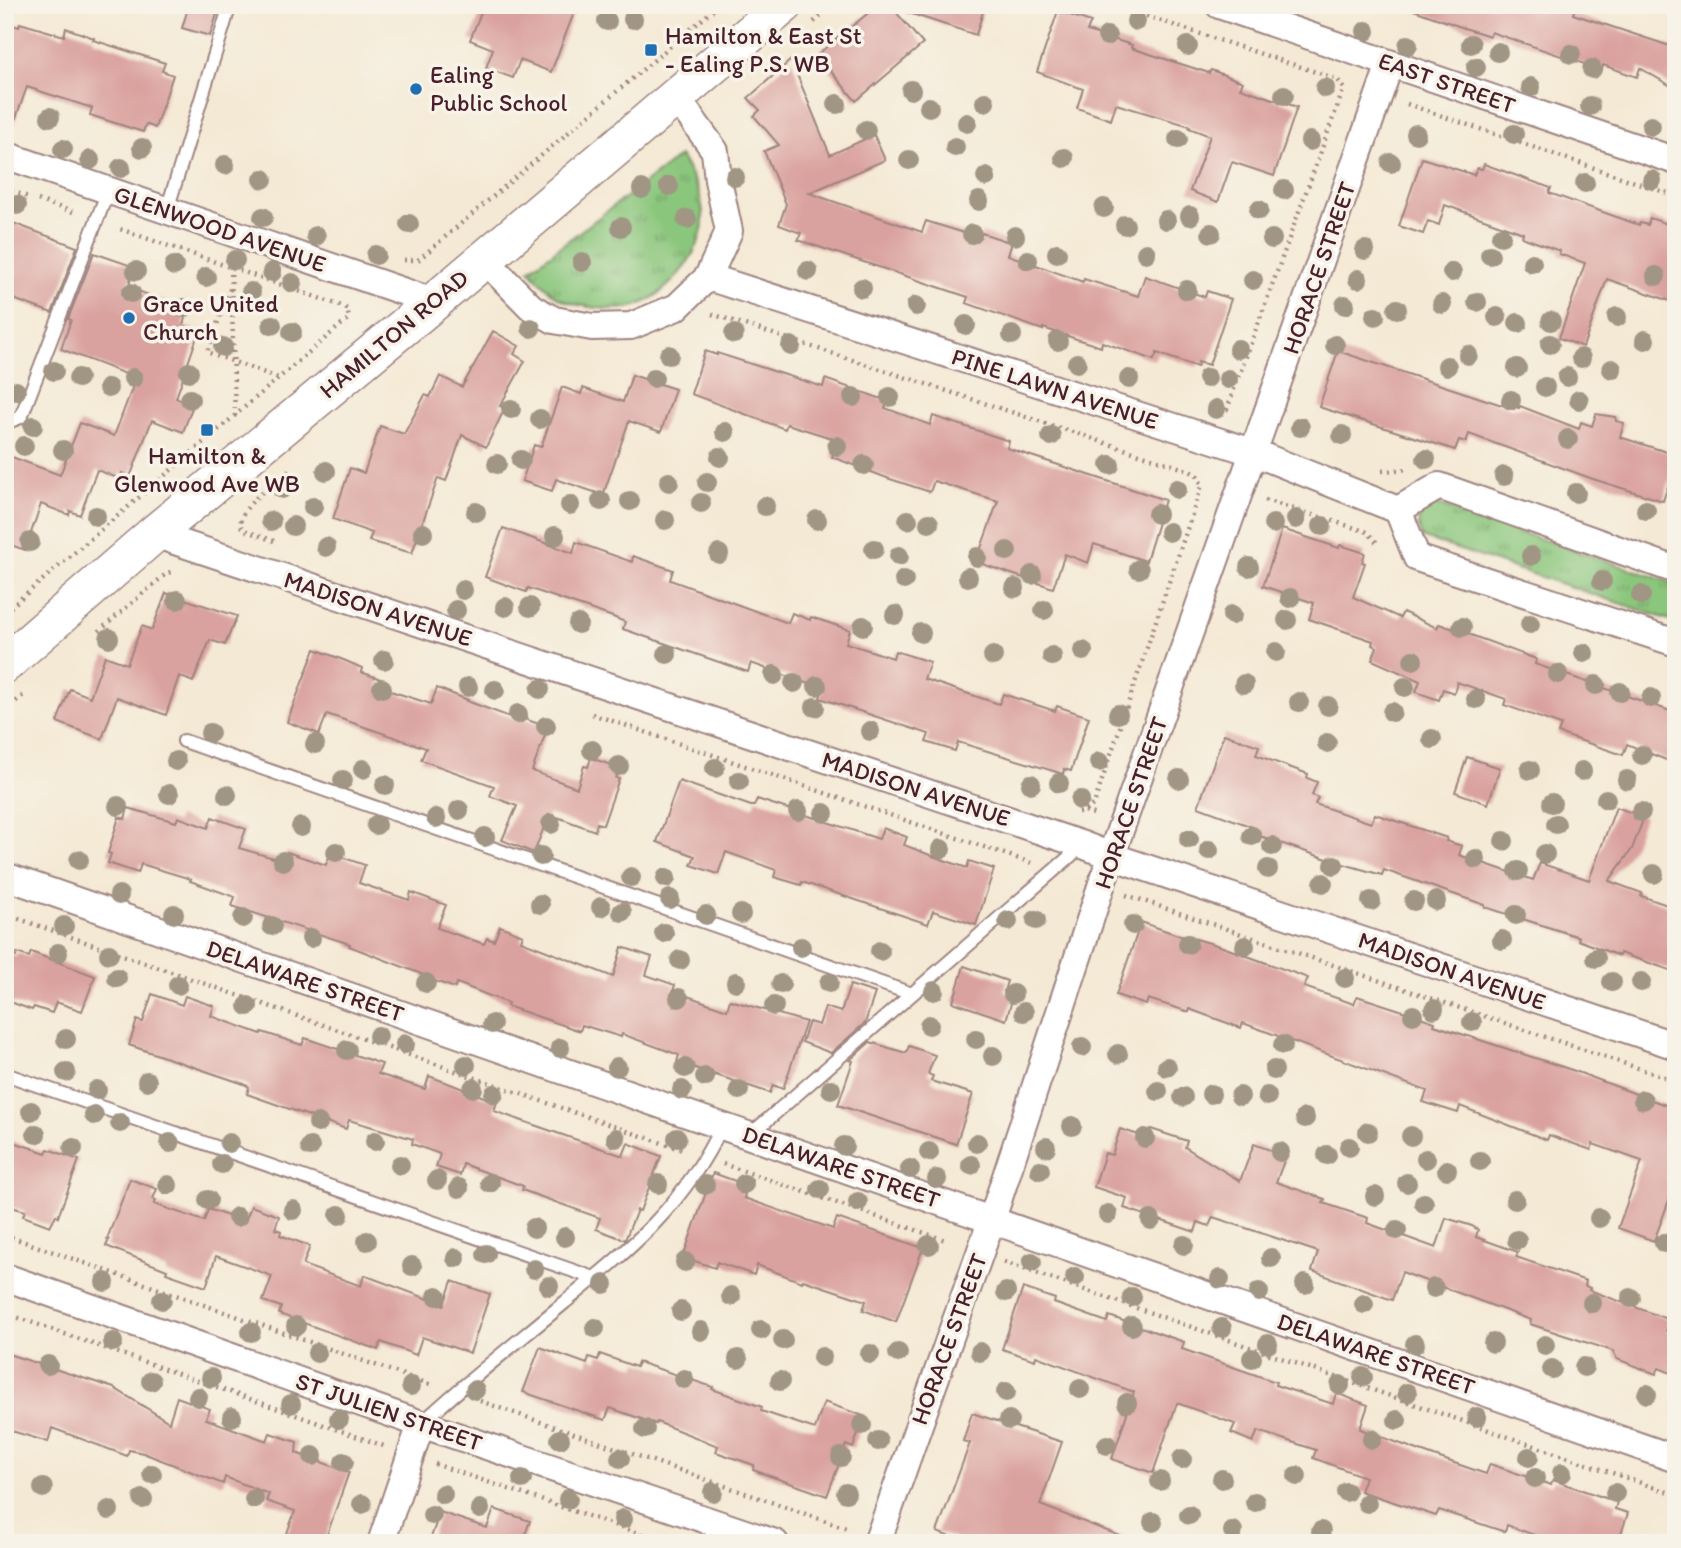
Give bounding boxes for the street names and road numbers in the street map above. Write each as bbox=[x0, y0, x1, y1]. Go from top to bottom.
street label: EAST STREET bbox=[1375, 46, 1520, 120]
street label: HORACE STREET bbox=[1275, 177, 1362, 358]
street label: GLENWOOD AVENUE bbox=[110, 179, 330, 278]
street label: HAMILTON ROAD bbox=[313, 263, 474, 404]
street label: PINE LAWN AVENUE bbox=[948, 341, 1162, 436]
street label: MADISON AVENUE bbox=[280, 564, 476, 653]
street label: HORACE STREET bbox=[1087, 712, 1174, 893]
street label: MADISON AVENUE bbox=[818, 744, 1014, 833]
street label: MADISON AVENUE bbox=[1355, 925, 1550, 1016]
street label: DELAWARE STREET bbox=[202, 933, 408, 1028]
street label: DELAWARE STREET bbox=[738, 1119, 944, 1214]
street label: HORACE STREET bbox=[904, 1249, 993, 1428]
street label: DELAWARE STREET bbox=[1273, 1306, 1479, 1401]
street label: ST JULIEN STREET bbox=[292, 1366, 487, 1457]

